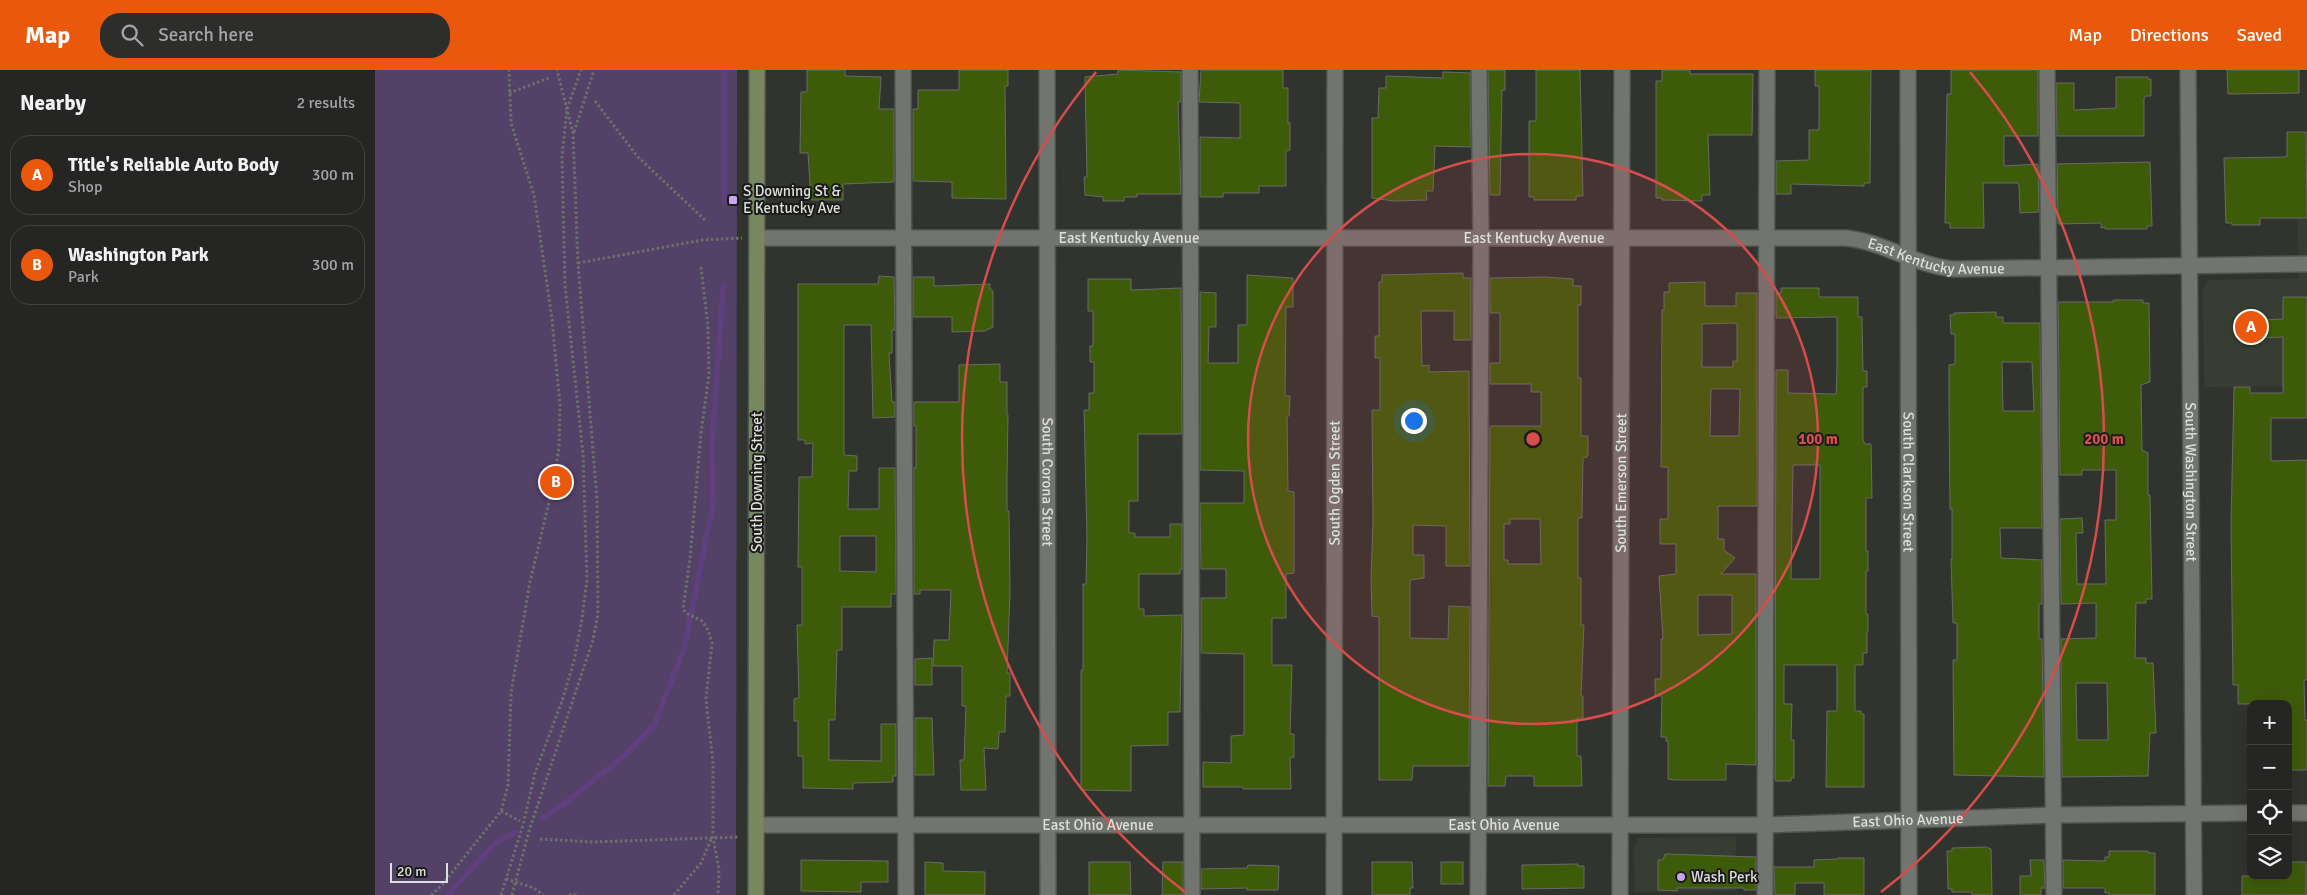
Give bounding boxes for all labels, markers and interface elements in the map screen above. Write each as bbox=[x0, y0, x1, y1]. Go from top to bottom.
search box bbox=[100, 13, 450, 58]
text: Map bbox=[25, 20, 70, 50]
icon: search bbox=[118, 21, 146, 49]
text: Search here bbox=[158, 23, 254, 47]
text: Map bbox=[2069, 24, 2102, 46]
text: Directions bbox=[2130, 24, 2209, 46]
text: Saved bbox=[2237, 24, 2282, 46]
text: Nearby bbox=[20, 90, 86, 116]
text: 2 results bbox=[296, 93, 355, 113]
text: Title's Reliable Auto Body bbox=[68, 153, 279, 177]
text: A bbox=[32, 165, 42, 185]
text: 300 m bbox=[312, 165, 354, 185]
text: Shop bbox=[68, 177, 102, 197]
place label: S Downing St & E Kentucky Ave bbox=[743, 182, 841, 217]
marker: S Downing St & E Kentucky Ave bbox=[727, 194, 739, 206]
street label: East Kentucky Avenue bbox=[1059, 229, 1199, 247]
street label: East Kentucky Avenue bbox=[1464, 229, 1604, 247]
street label: East Kentucky Avenue bbox=[1865, 234, 2005, 278]
text: Washington Park bbox=[68, 243, 209, 267]
text: B bbox=[32, 255, 42, 275]
text: 300 m bbox=[312, 255, 354, 275]
text: Park bbox=[68, 267, 99, 287]
pin: A bbox=[2235, 308, 2267, 346]
street label: South Washington Street bbox=[2181, 402, 2201, 562]
your location bbox=[1401, 408, 1427, 434]
street label: South Downing Street bbox=[748, 412, 766, 552]
street label: South Clarkson Street bbox=[1899, 412, 1918, 552]
street label: South Emerson Street bbox=[1612, 413, 1630, 553]
street label: South Corona Street bbox=[1038, 417, 1057, 547]
street label: South Ogden Street bbox=[1325, 420, 1344, 546]
centre of rings bbox=[1524, 430, 1542, 448]
text: 100 m bbox=[1798, 430, 1838, 448]
text: 200 m bbox=[2084, 430, 2124, 448]
pin: B bbox=[540, 463, 572, 501]
map controls bbox=[2247, 700, 2292, 880]
button: + bbox=[2247, 700, 2292, 745]
button: − bbox=[2247, 745, 2292, 790]
button: locate bbox=[2247, 790, 2292, 835]
street label: East Ohio Avenue bbox=[1852, 809, 1964, 831]
street label: East Ohio Avenue bbox=[1042, 816, 1154, 834]
street label: East Ohio Avenue bbox=[1448, 816, 1560, 834]
button: layers bbox=[2247, 835, 2292, 880]
scale bar bbox=[390, 860, 447, 883]
text: 20 m bbox=[397, 863, 426, 880]
place label: Wash Perk bbox=[1691, 868, 1758, 886]
marker: Wash Perk bbox=[1675, 871, 1687, 883]

